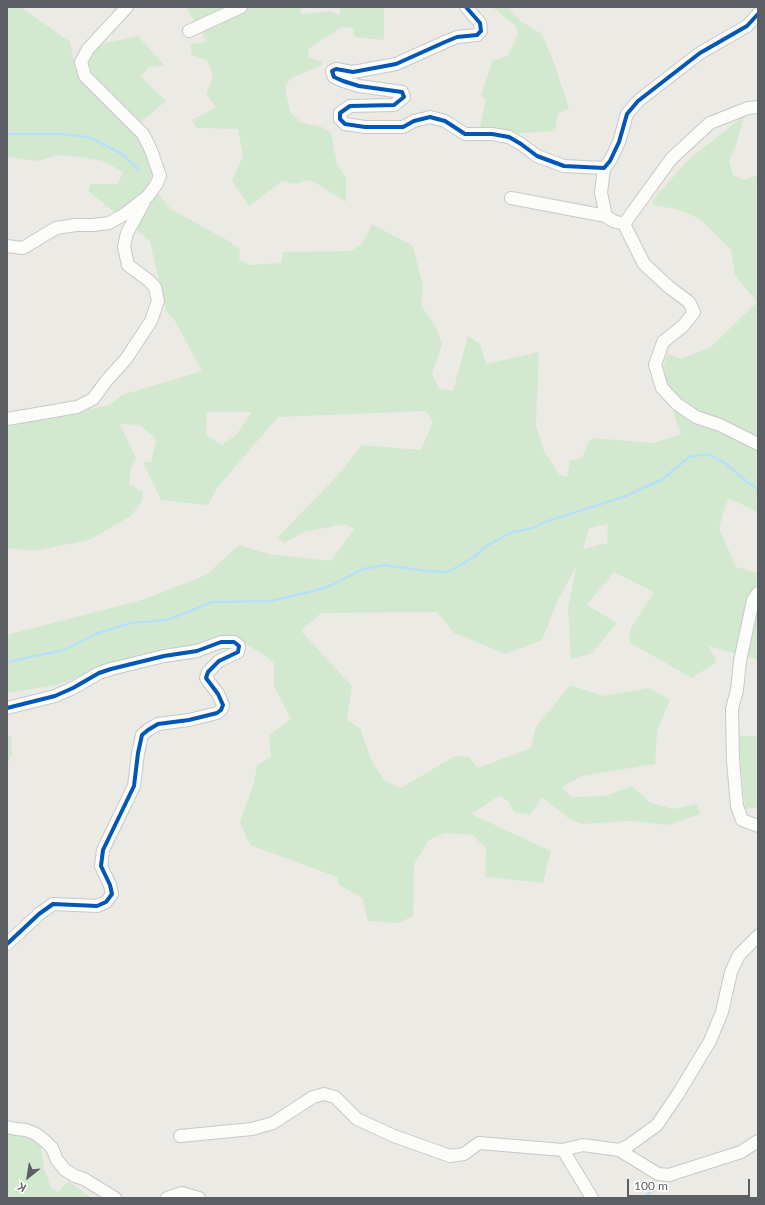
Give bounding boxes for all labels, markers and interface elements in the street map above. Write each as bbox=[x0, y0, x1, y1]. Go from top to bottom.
north arrow bbox=[8, 1157, 48, 1197]
scale bar bbox=[629, 1171, 752, 1197]
text: 100 m bbox=[634, 1178, 668, 1193]
text: K bbox=[15, 1180, 28, 1195]

